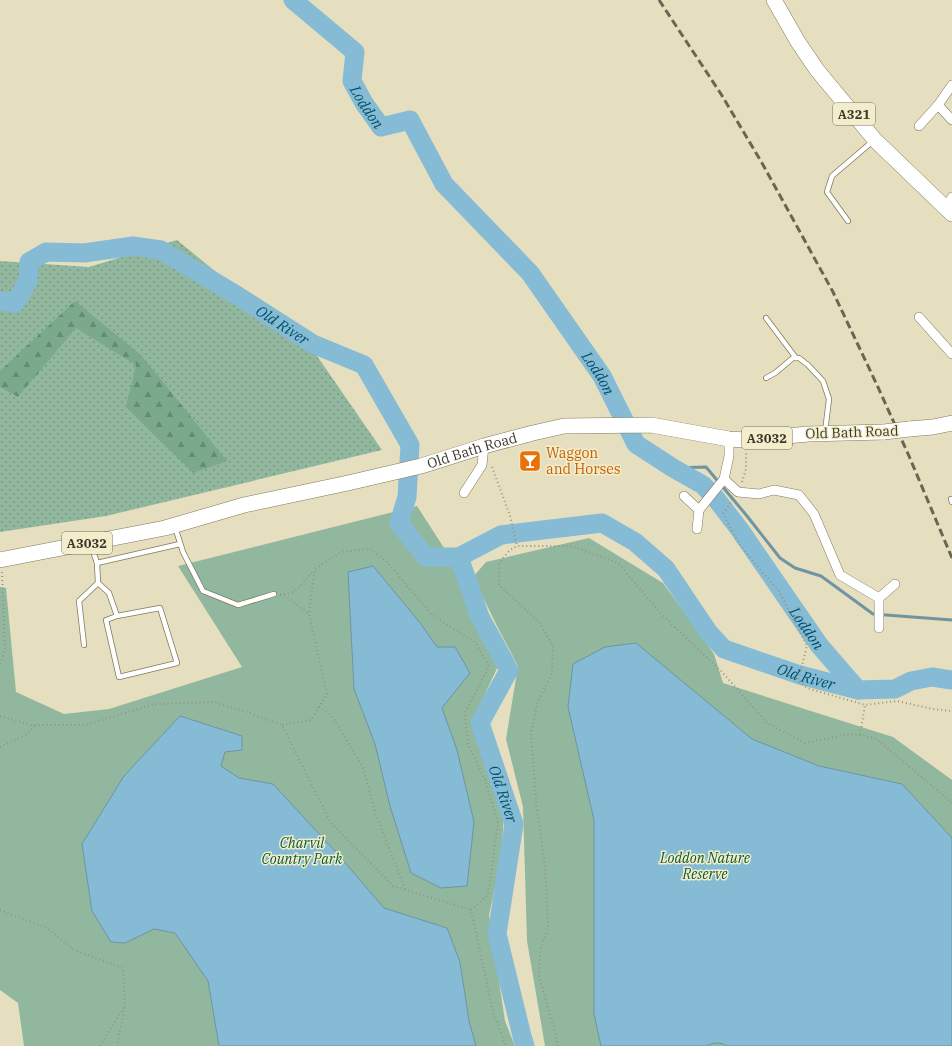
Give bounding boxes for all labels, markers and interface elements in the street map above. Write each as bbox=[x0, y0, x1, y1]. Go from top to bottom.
water label: Loddon bbox=[346, 81, 389, 132]
road number: A321 bbox=[833, 103, 875, 125]
water label: Old River bbox=[252, 301, 313, 349]
water label: Loddon bbox=[577, 347, 619, 398]
street label: Old Bath Road bbox=[805, 421, 899, 443]
road number: A3032 bbox=[742, 427, 792, 449]
street label: Old Bath Road bbox=[425, 428, 520, 473]
place label: Waggon and Horses bbox=[546, 444, 621, 478]
bar icon: Waggon and Horses bbox=[517, 448, 543, 474]
road number: A3032 bbox=[62, 532, 112, 554]
water label: Loddon bbox=[785, 602, 829, 653]
water label: Old River bbox=[775, 658, 838, 693]
water label: Old River bbox=[485, 762, 522, 825]
park label: Charvil Country Park bbox=[262, 834, 343, 868]
park label: Loddon Nature Reserve bbox=[659, 849, 751, 883]

